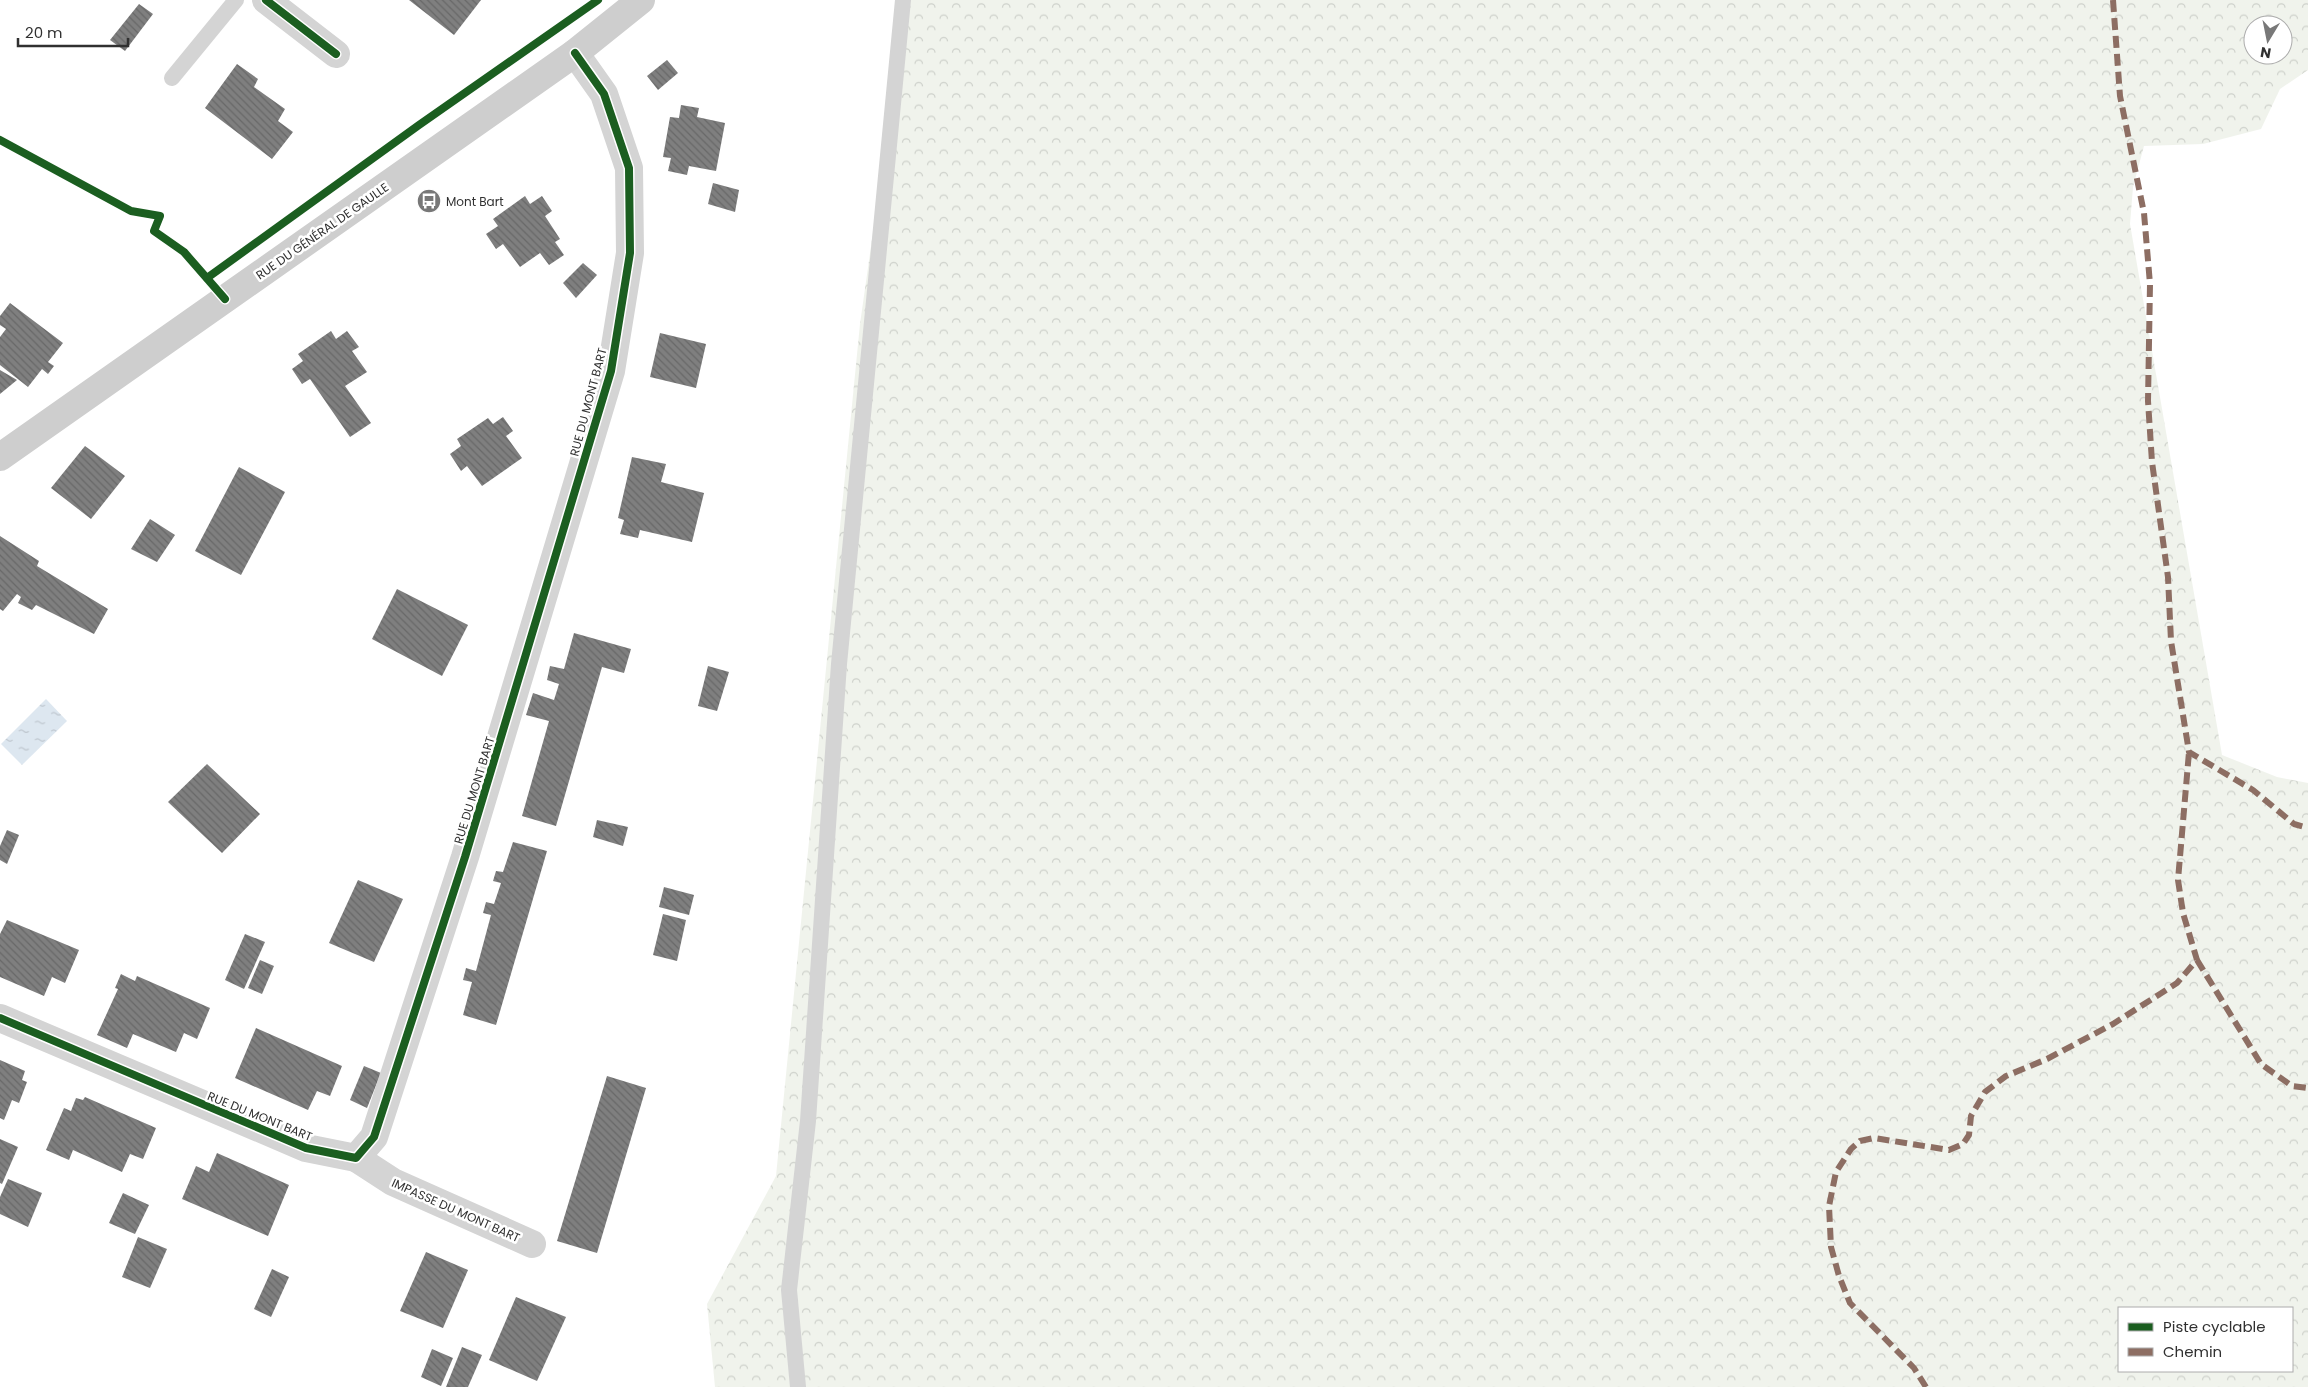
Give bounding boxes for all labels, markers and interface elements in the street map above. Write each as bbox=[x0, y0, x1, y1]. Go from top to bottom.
scale bar bbox=[18, 15, 128, 47]
north arrow bbox=[2243, 15, 2293, 65]
text: 20 m bbox=[25, 22, 63, 43]
text: N bbox=[2259, 42, 2273, 64]
street label: RUE DU GÉNÉRAL DE GAULLE bbox=[252, 179, 392, 283]
bus stop icon: Mont Bart bbox=[416, 188, 442, 214]
place label: Mont Bart bbox=[446, 193, 504, 210]
street label: RUE DU MONT BART bbox=[565, 345, 611, 458]
street label: RUE DU MONT BART bbox=[450, 734, 499, 846]
street label: RUE DU MONT BART bbox=[205, 1087, 315, 1145]
street label: IMPASSE DU MONT BART bbox=[389, 1174, 523, 1246]
legend bbox=[2118, 1307, 2293, 1372]
text: Piste cyclable bbox=[2163, 1316, 2266, 1337]
text: Chemin bbox=[2163, 1341, 2222, 1362]

